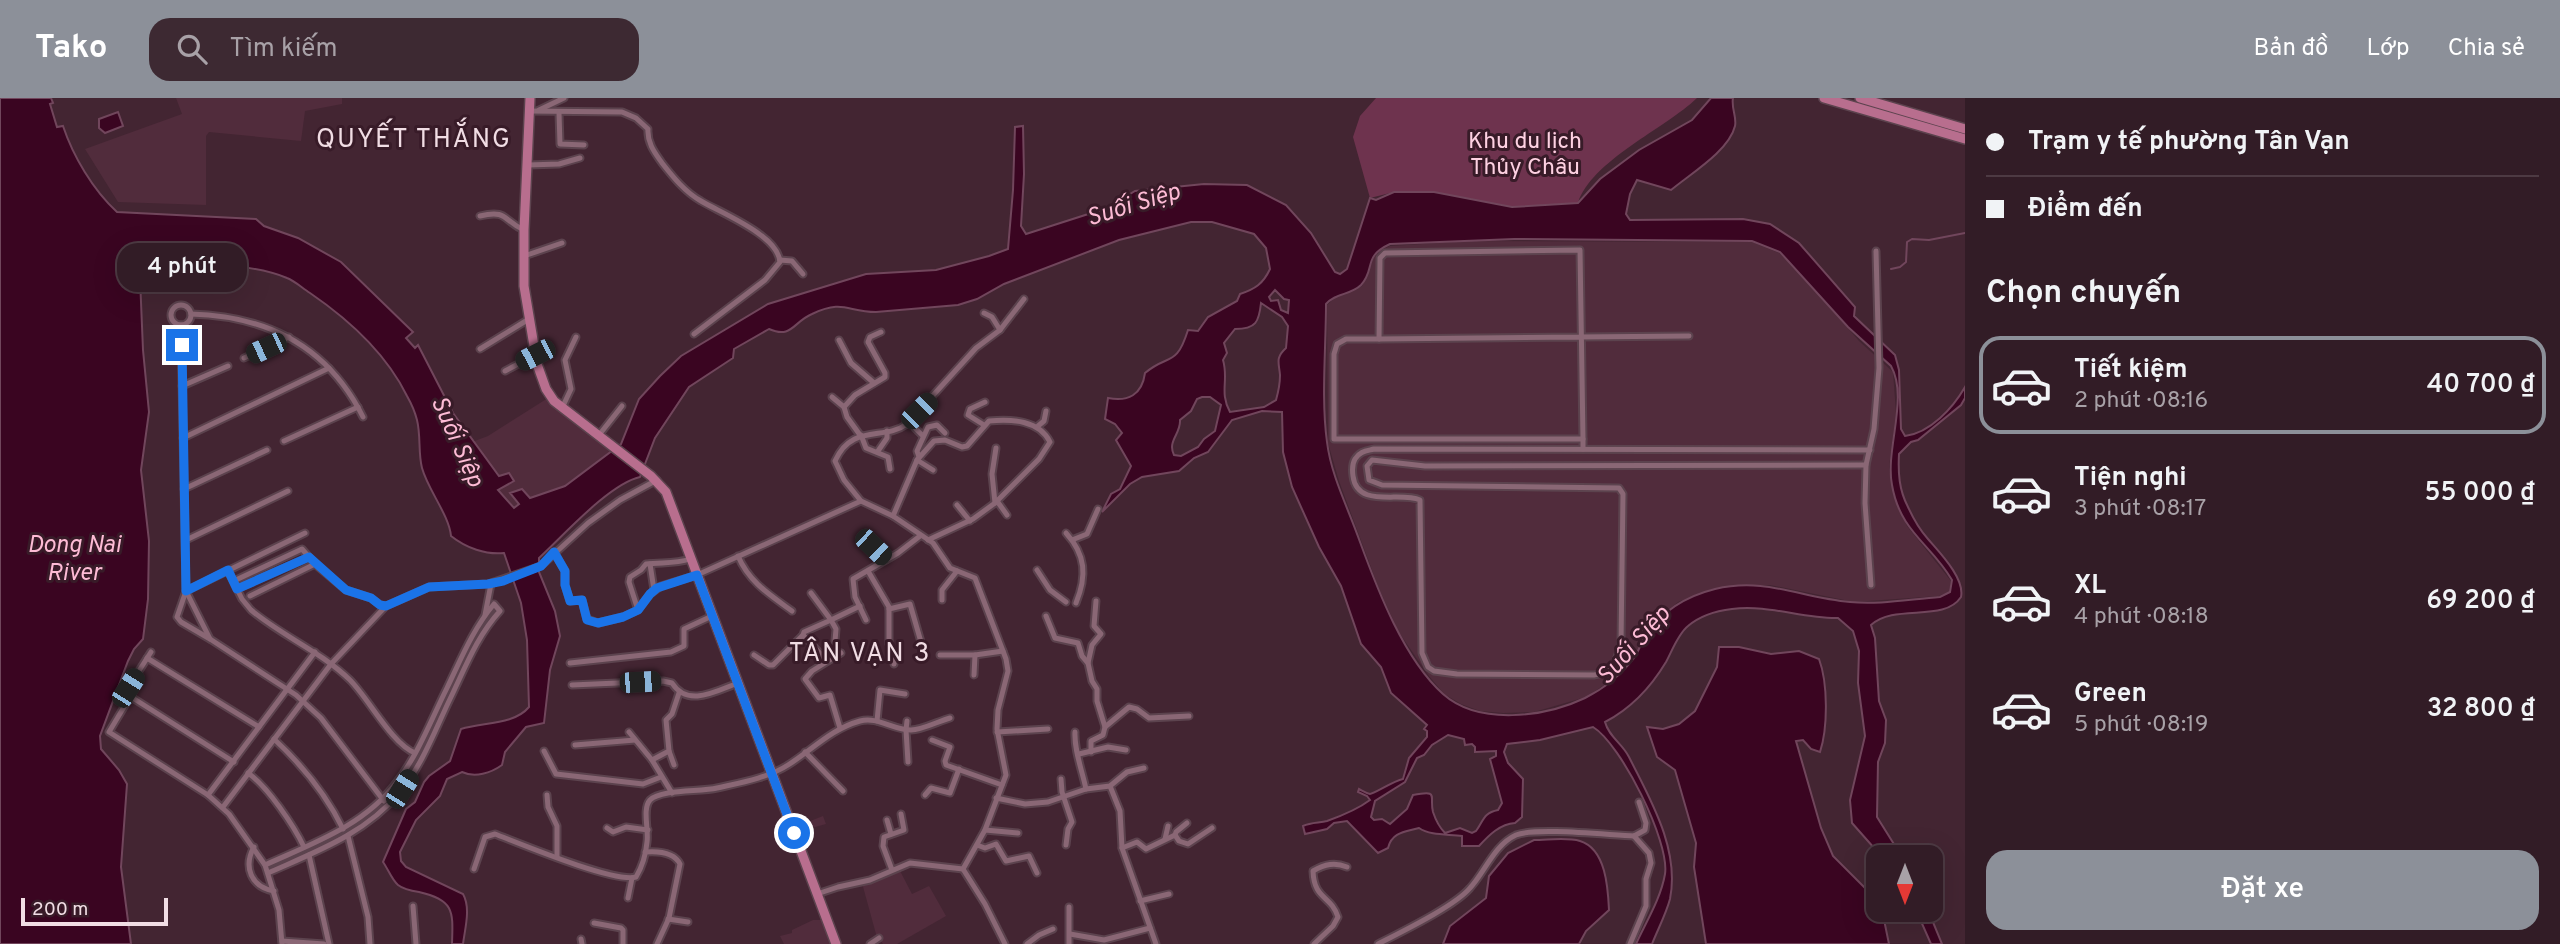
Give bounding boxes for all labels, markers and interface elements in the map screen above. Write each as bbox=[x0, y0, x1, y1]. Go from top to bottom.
search box bbox=[149, 18, 639, 81]
text: Tako bbox=[35, 28, 107, 70]
icon: search bbox=[173, 30, 211, 68]
text: Tìm kiếm bbox=[229, 33, 338, 66]
text: Bản đồ bbox=[2254, 34, 2329, 64]
text: Lớp bbox=[2367, 34, 2410, 64]
text: Chia sẻ bbox=[2448, 34, 2525, 64]
district label: QUYẾT THẮNG bbox=[316, 117, 512, 157]
text: Trạm y tế phường Tân Vạn bbox=[2028, 126, 2350, 159]
park label: Khu du lịch Thủy Châu bbox=[1468, 128, 1582, 183]
water label: Suối Siệp bbox=[1083, 176, 1185, 234]
text: Điểm đến bbox=[2028, 193, 2143, 226]
callout: 4 phút bbox=[117, 244, 247, 292]
text: 4 phút bbox=[147, 253, 217, 282]
text: Chọn chuyến bbox=[1986, 274, 2181, 314]
route end bbox=[166, 329, 198, 361]
car bbox=[243, 330, 290, 366]
car bbox=[512, 336, 559, 374]
icon: car bbox=[1990, 354, 2053, 417]
text: Tiết kiệm bbox=[2074, 354, 2187, 387]
text: 40 700 ₫ bbox=[2427, 369, 2535, 402]
text: 2 phút · 08:16 bbox=[2074, 387, 2208, 416]
car bbox=[897, 389, 942, 433]
water label: Suối Siệp bbox=[423, 391, 491, 493]
icon: car bbox=[1990, 462, 2053, 525]
text: Tiện nghi bbox=[2074, 462, 2187, 495]
text: 55 000 ₫ bbox=[2425, 477, 2535, 510]
text: 3 phút · 08:17 bbox=[2074, 495, 2206, 524]
car bbox=[851, 525, 896, 569]
water label: Dong Nai River bbox=[27, 531, 122, 589]
icon: car bbox=[1990, 570, 2053, 633]
text: XL bbox=[2074, 570, 2106, 603]
text: 69 200 ₫ bbox=[2426, 585, 2535, 618]
water label: Suối Siệp bbox=[1590, 599, 1678, 692]
text: 4 phút · 08:18 bbox=[2074, 603, 2209, 632]
district label: TÂN VẠN 3 bbox=[789, 636, 931, 671]
car bbox=[108, 665, 149, 711]
car bbox=[619, 670, 662, 694]
icon: car bbox=[1990, 678, 2053, 741]
text: Green bbox=[2074, 678, 2147, 711]
text: 32 800 ₫ bbox=[2427, 693, 2535, 726]
text: 5 phút · 08:19 bbox=[2074, 711, 2208, 740]
car bbox=[382, 766, 423, 812]
route start bbox=[778, 817, 810, 849]
north arrow bbox=[1866, 845, 1942, 922]
map controls bbox=[1866, 845, 1943, 922]
button: Đặt xe bbox=[1986, 850, 2539, 930]
scale bar bbox=[21, 895, 168, 927]
text: 200 m bbox=[32, 898, 88, 922]

